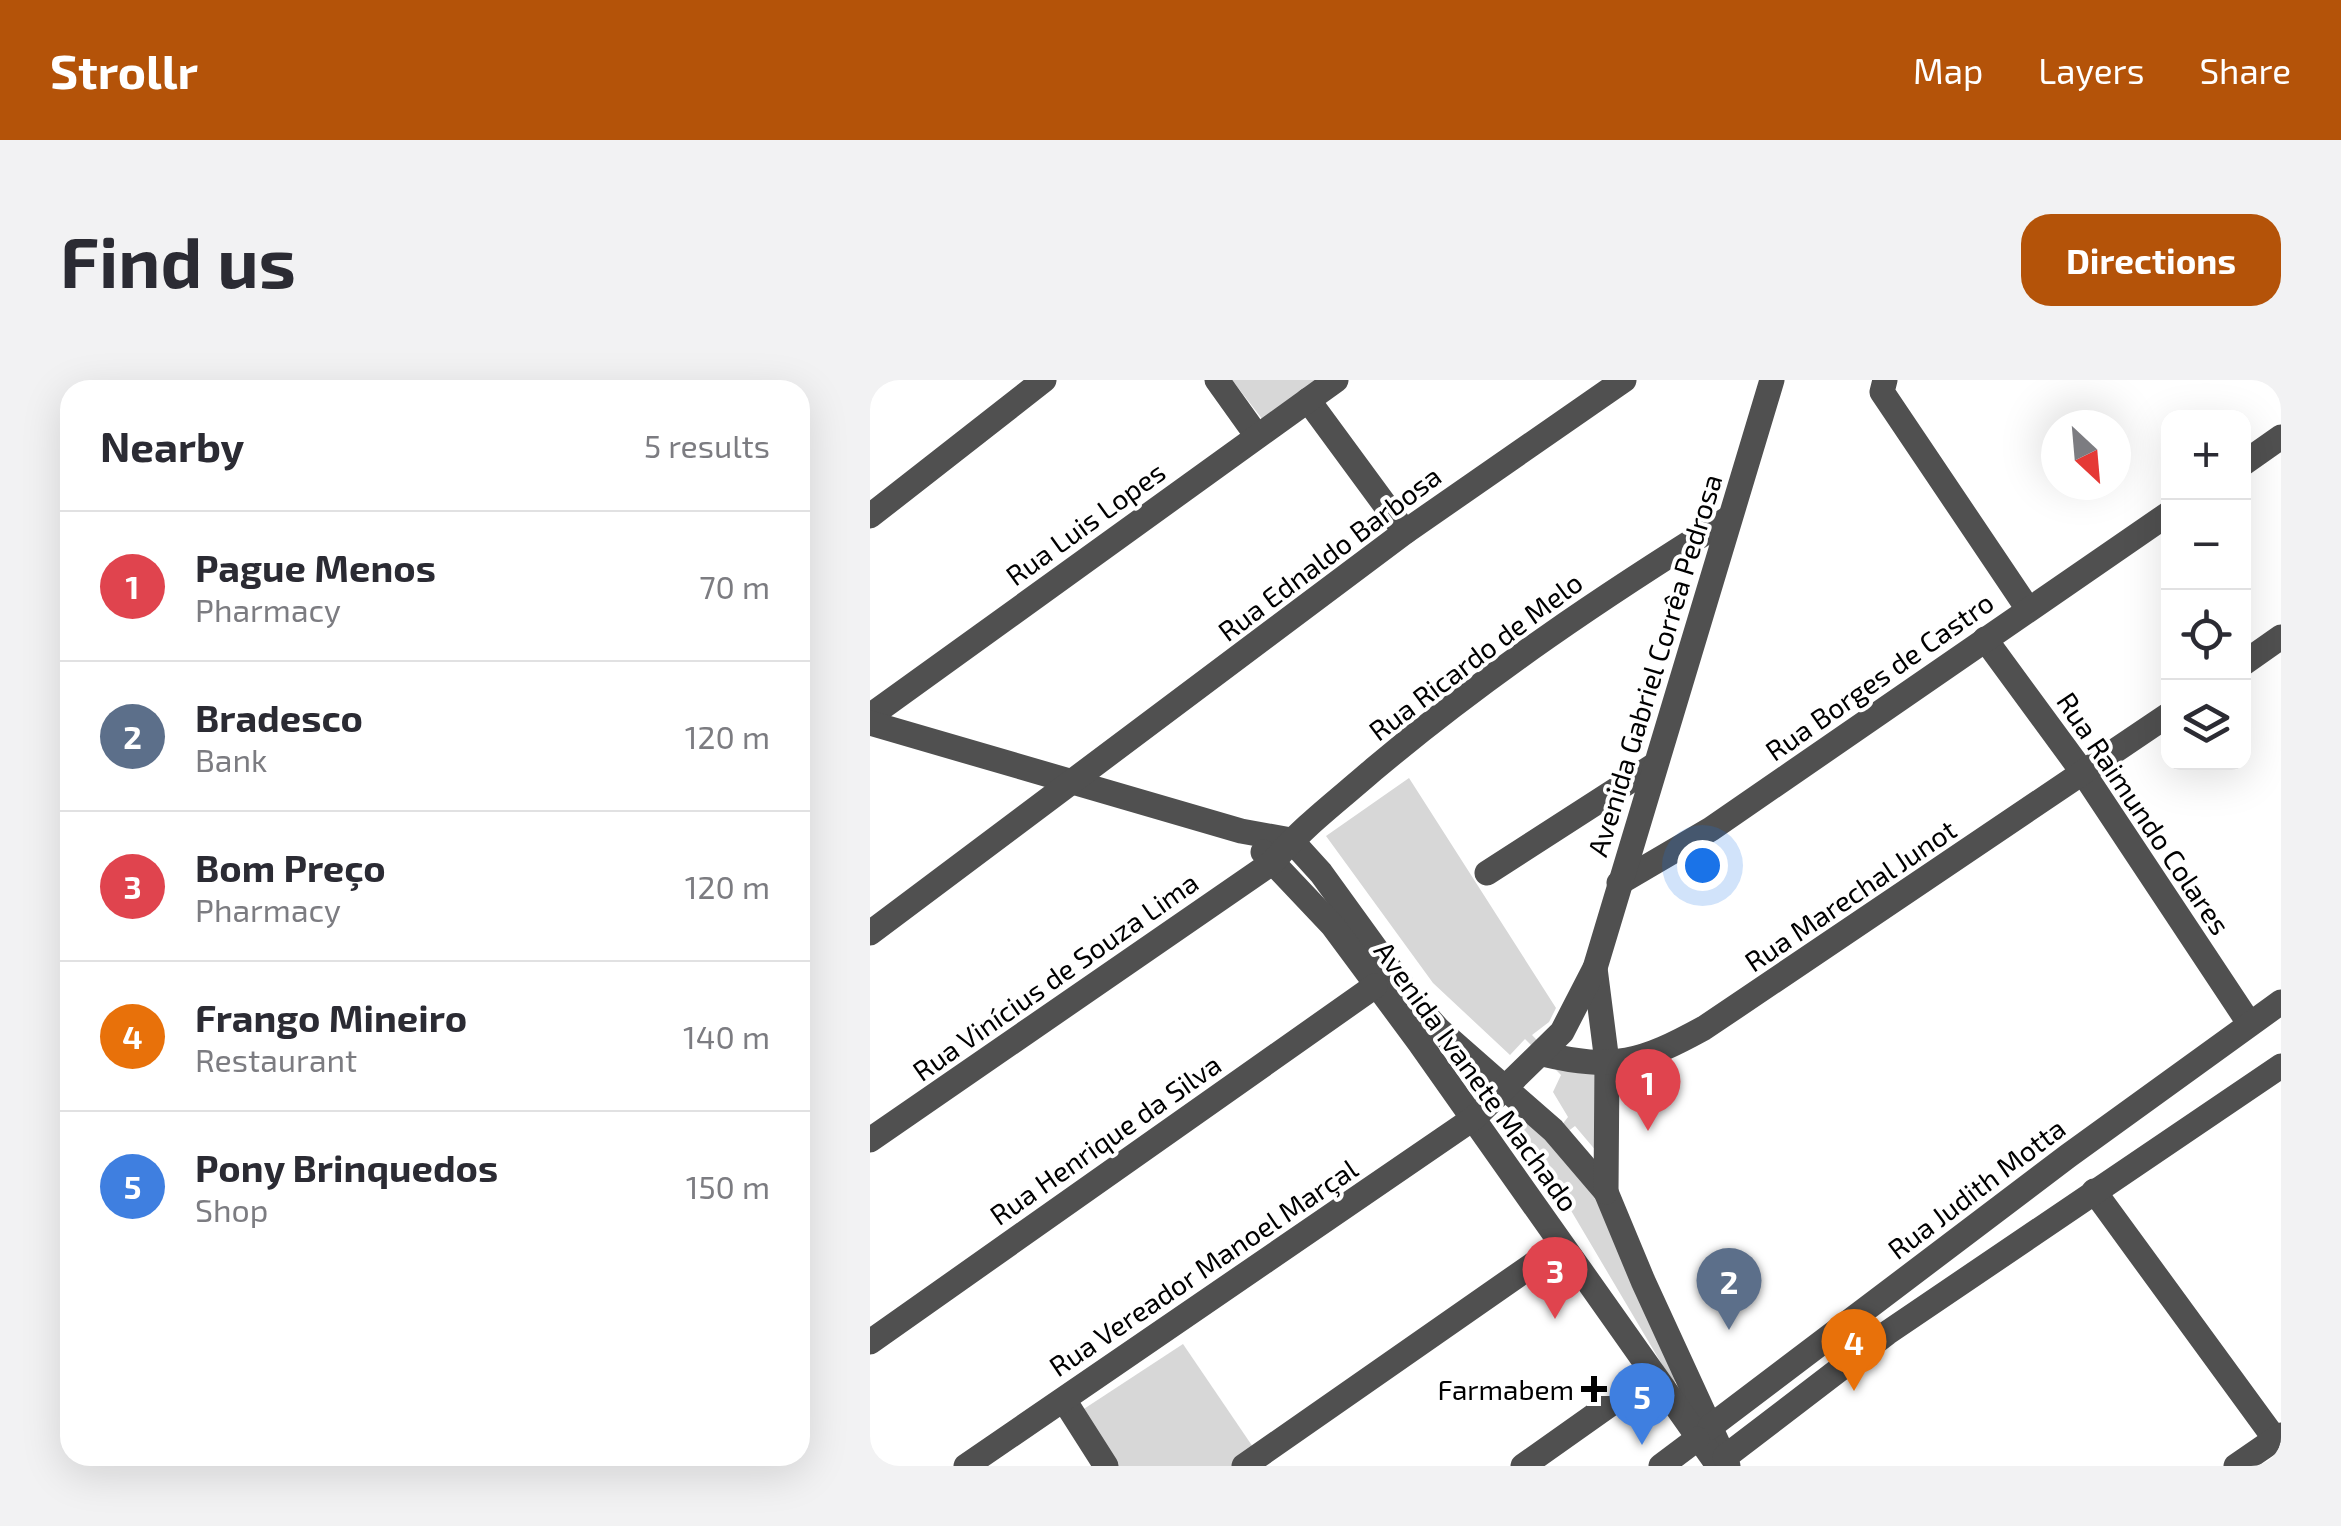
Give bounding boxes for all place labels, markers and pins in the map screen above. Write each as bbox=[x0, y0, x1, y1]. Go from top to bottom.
pin: 1 bbox=[1616, 1048, 1680, 1131]
pin: 3 bbox=[1522, 1236, 1588, 1319]
pin: 2 bbox=[1696, 1248, 1762, 1330]
pin: 4 bbox=[1822, 1308, 1886, 1391]
pin: 5 bbox=[1610, 1362, 1674, 1445]
place label: Farmabem bbox=[1438, 1372, 1574, 1406]
marker: Farmabem bbox=[1583, 1378, 1605, 1400]

